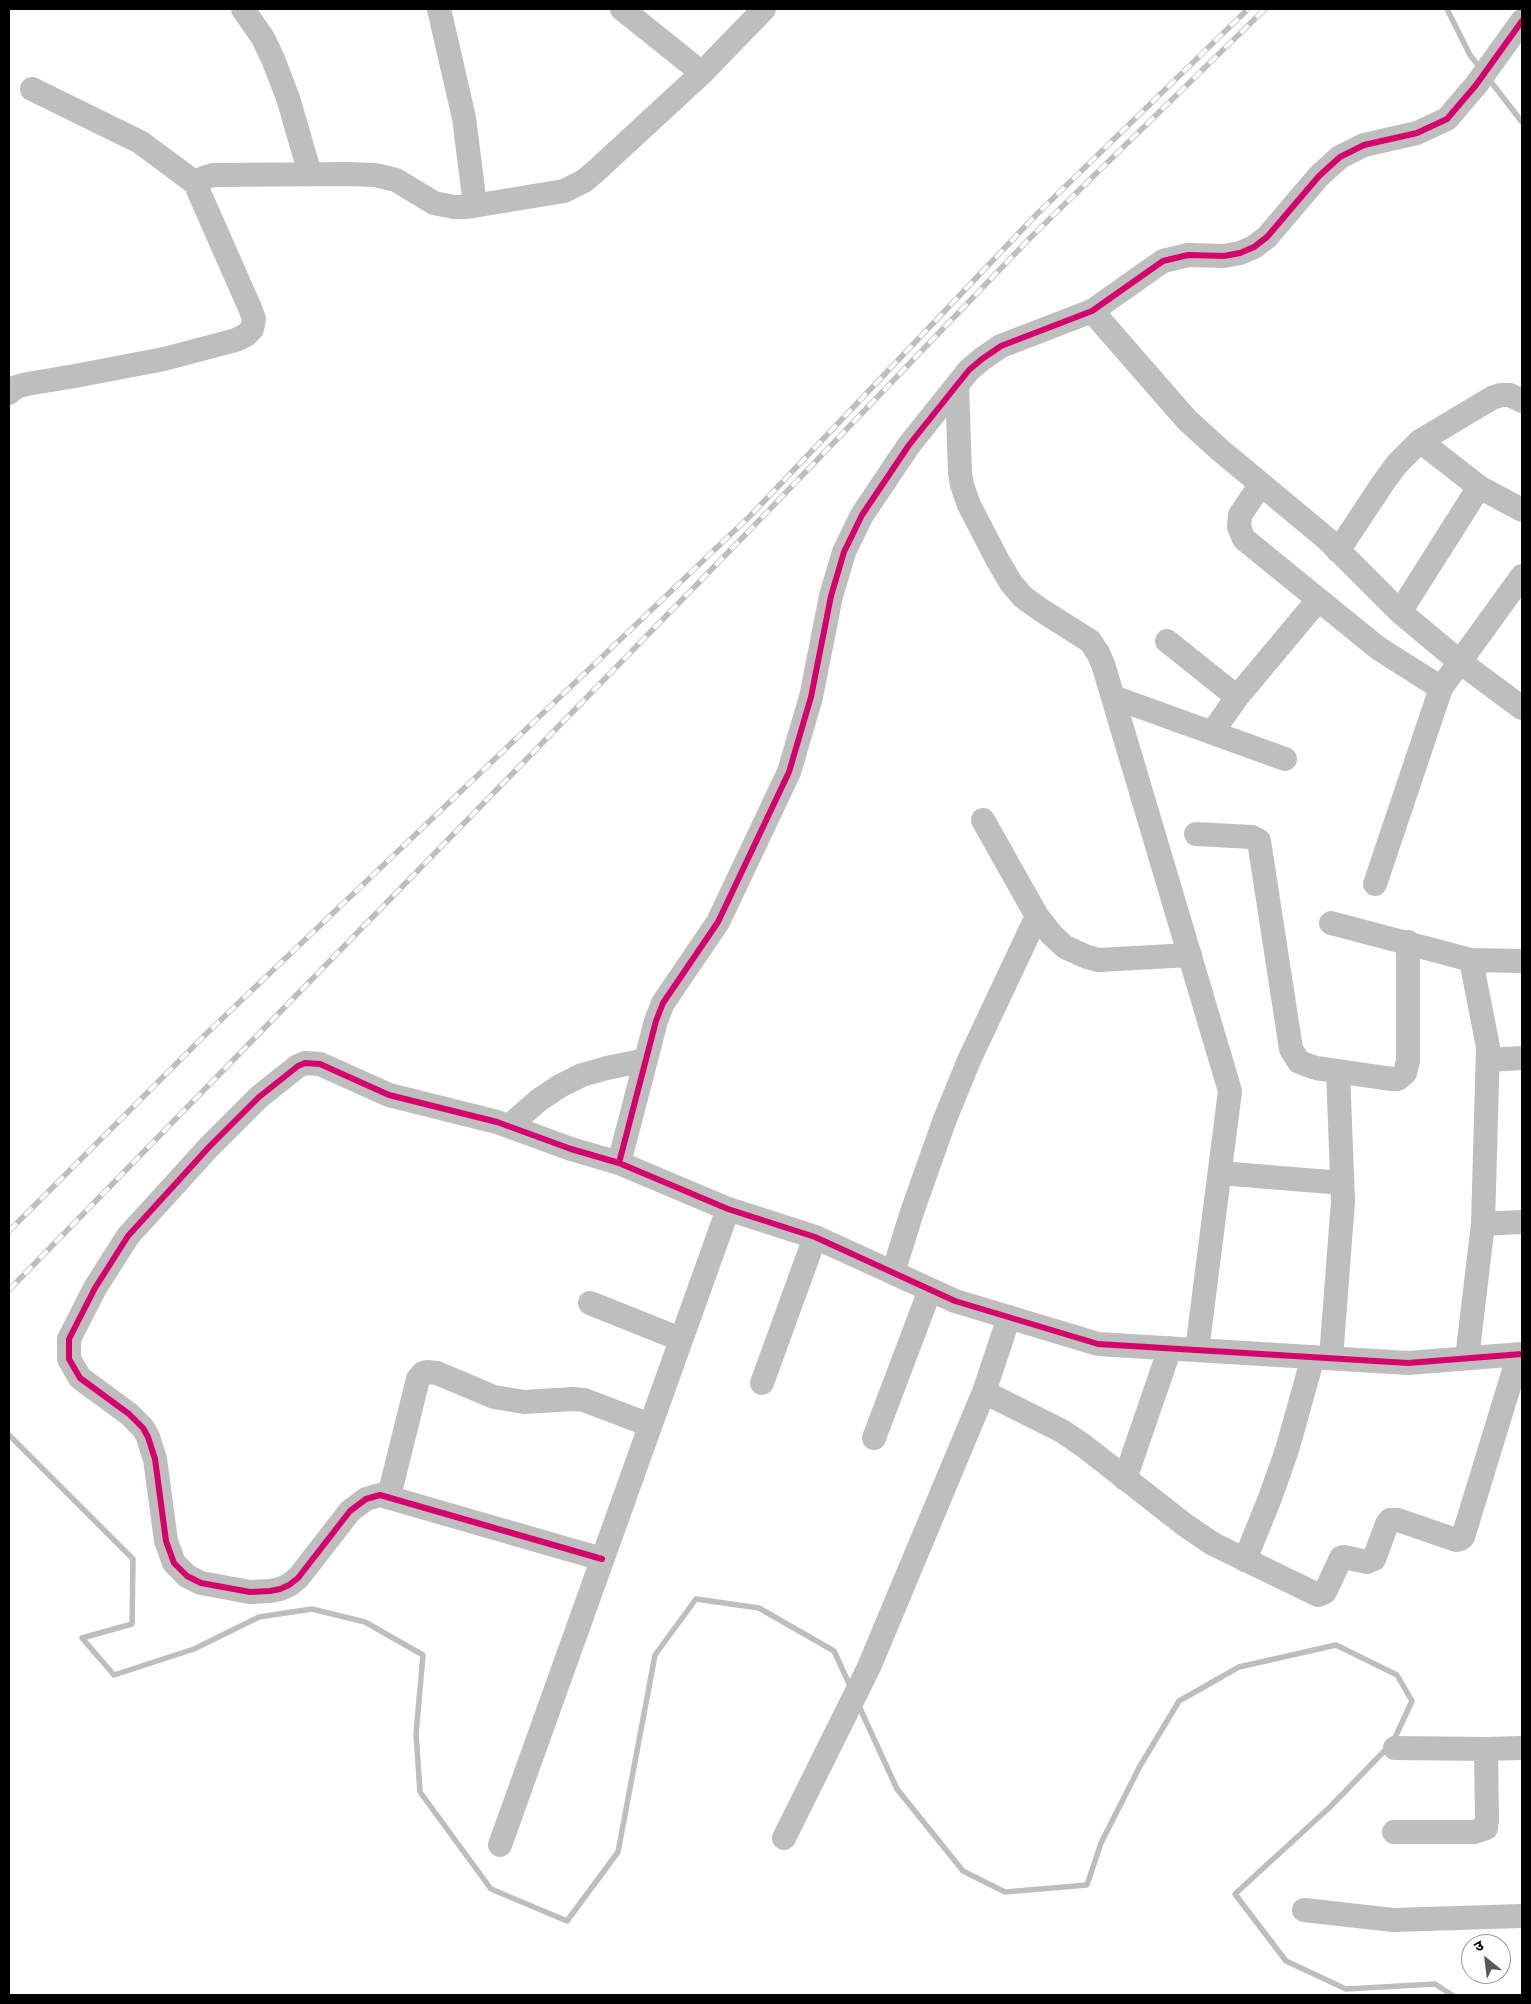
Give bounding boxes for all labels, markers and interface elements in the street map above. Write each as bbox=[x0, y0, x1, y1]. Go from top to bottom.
north arrow bbox=[1461, 1934, 1511, 1984]
text: उ bbox=[1471, 1936, 1488, 1957]

